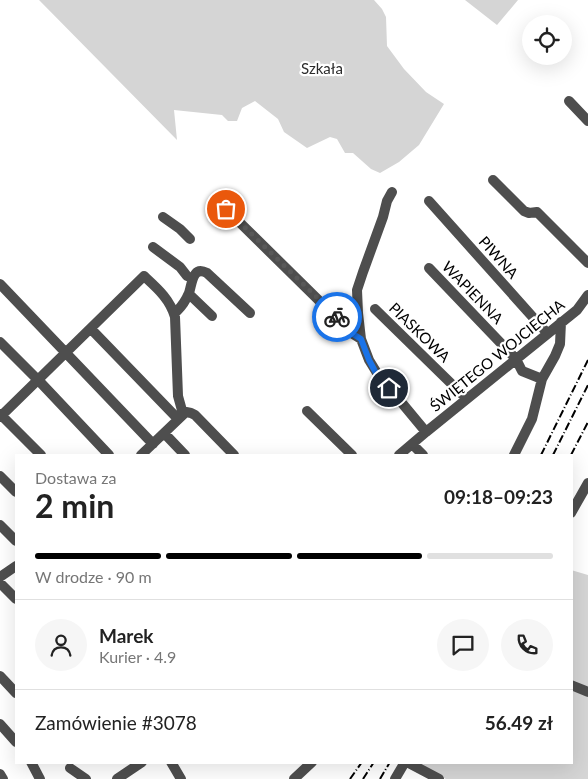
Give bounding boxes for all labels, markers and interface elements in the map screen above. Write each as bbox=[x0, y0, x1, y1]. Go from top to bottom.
map controls bbox=[522, 15, 572, 65]
button: locate bbox=[522, 15, 572, 65]
park label: Szkała bbox=[301, 59, 343, 77]
pin bbox=[205, 188, 247, 230]
icon: bag bbox=[212, 195, 240, 223]
street label: PIWNA bbox=[475, 232, 523, 282]
street label: WAPIENNA bbox=[439, 257, 508, 328]
courier bbox=[312, 292, 362, 342]
street label: ŚWIĘTEGO WOJCIECHA bbox=[426, 295, 569, 415]
street label: PIASKOWA bbox=[386, 299, 455, 366]
icon: bike bbox=[323, 303, 351, 331]
pin bbox=[368, 367, 410, 409]
icon: home bbox=[375, 374, 403, 402]
text: Dostawa za bbox=[35, 468, 116, 487]
text: 09:18–09:23 bbox=[444, 485, 553, 508]
text: 2 min bbox=[35, 486, 114, 525]
text: W drodze · 90 m bbox=[35, 567, 152, 586]
button: person bbox=[35, 619, 87, 671]
button: chat bbox=[437, 619, 489, 671]
button: phone bbox=[501, 619, 553, 671]
text: Marek bbox=[99, 624, 153, 647]
text: Kurier · 4.9 bbox=[99, 647, 176, 666]
text: Zamówienie #3078 bbox=[35, 711, 197, 734]
text: 56.49 zł bbox=[485, 711, 553, 734]

